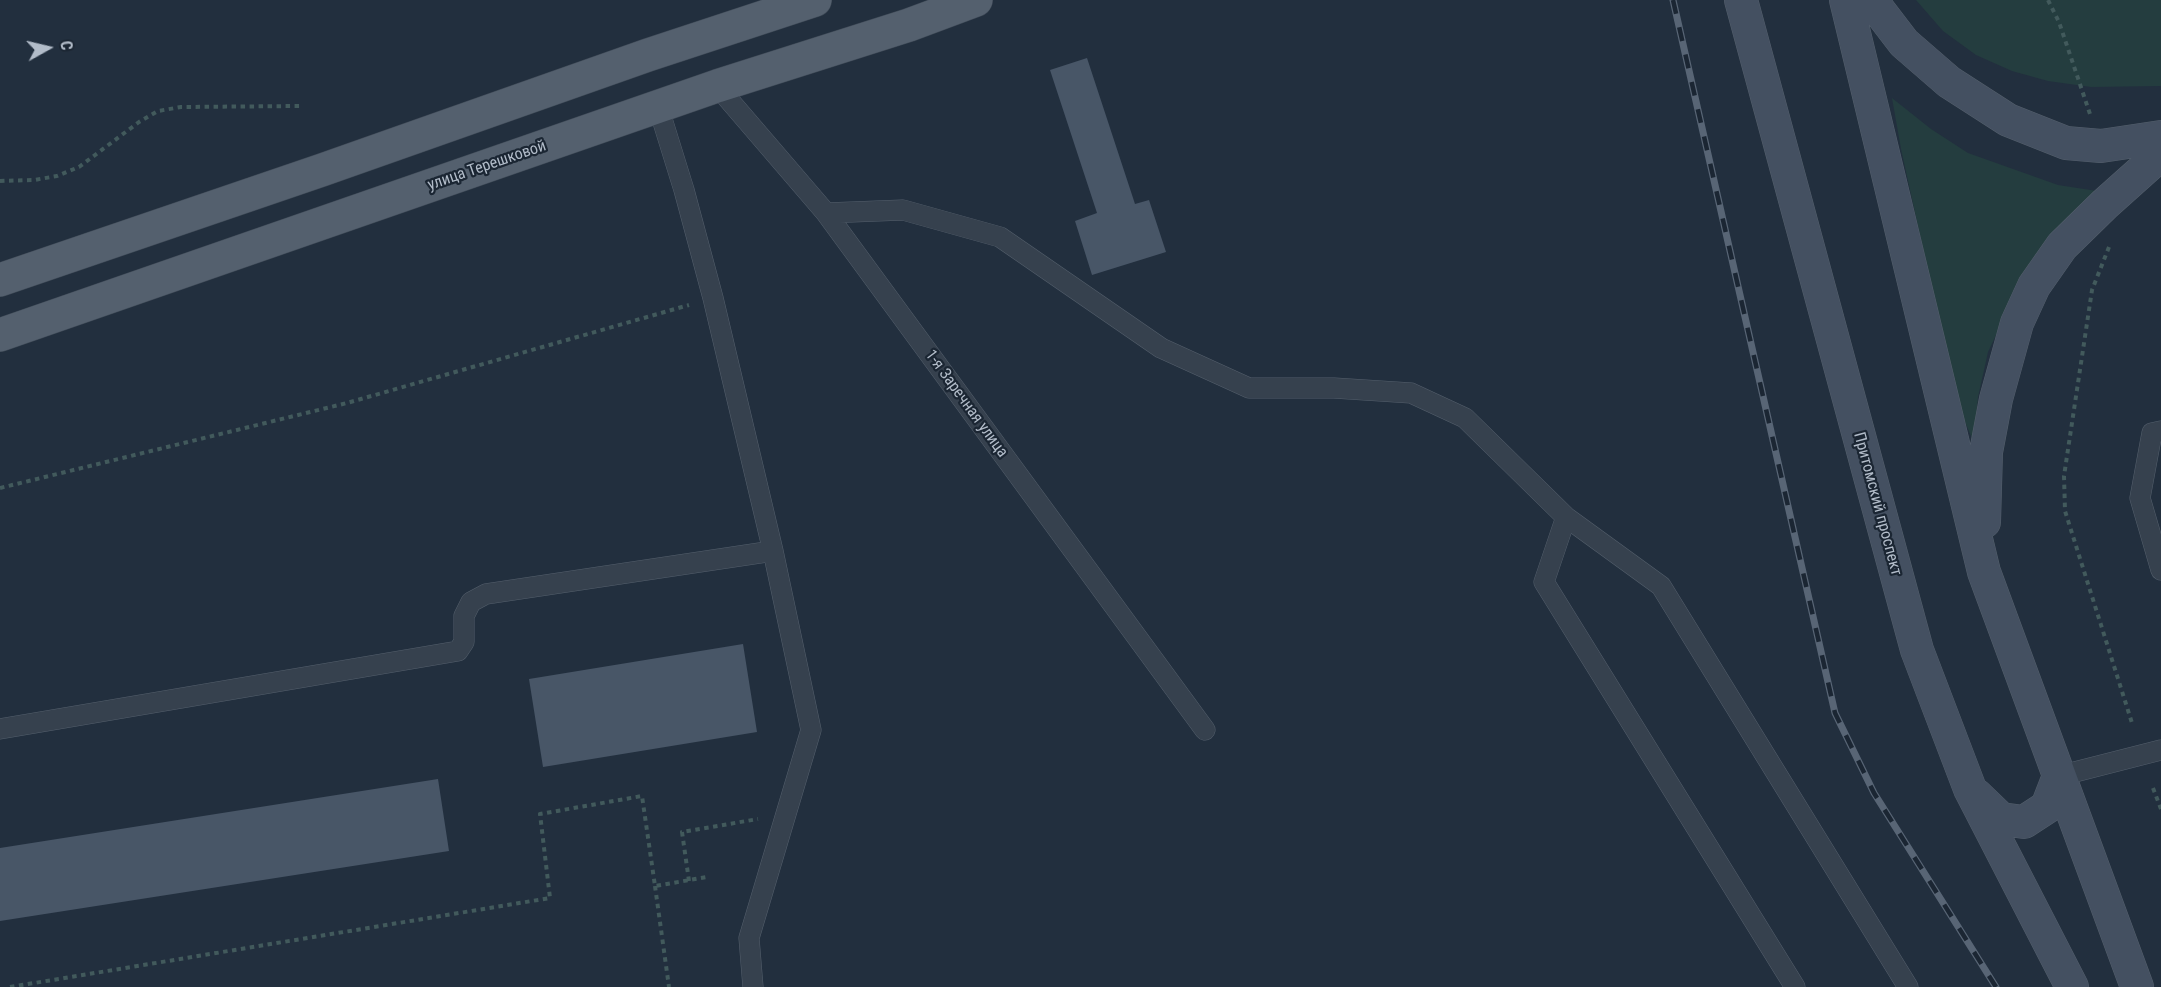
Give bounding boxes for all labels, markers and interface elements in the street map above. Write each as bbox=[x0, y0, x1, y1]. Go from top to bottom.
north arrow bbox=[18, 18, 78, 78]
text: С bbox=[56, 40, 76, 51]
street label: улица Терешковой bbox=[425, 137, 549, 195]
street label: 1-я Заречная улица bbox=[921, 347, 1011, 461]
street label: Притомский проспект bbox=[1849, 430, 1905, 578]

